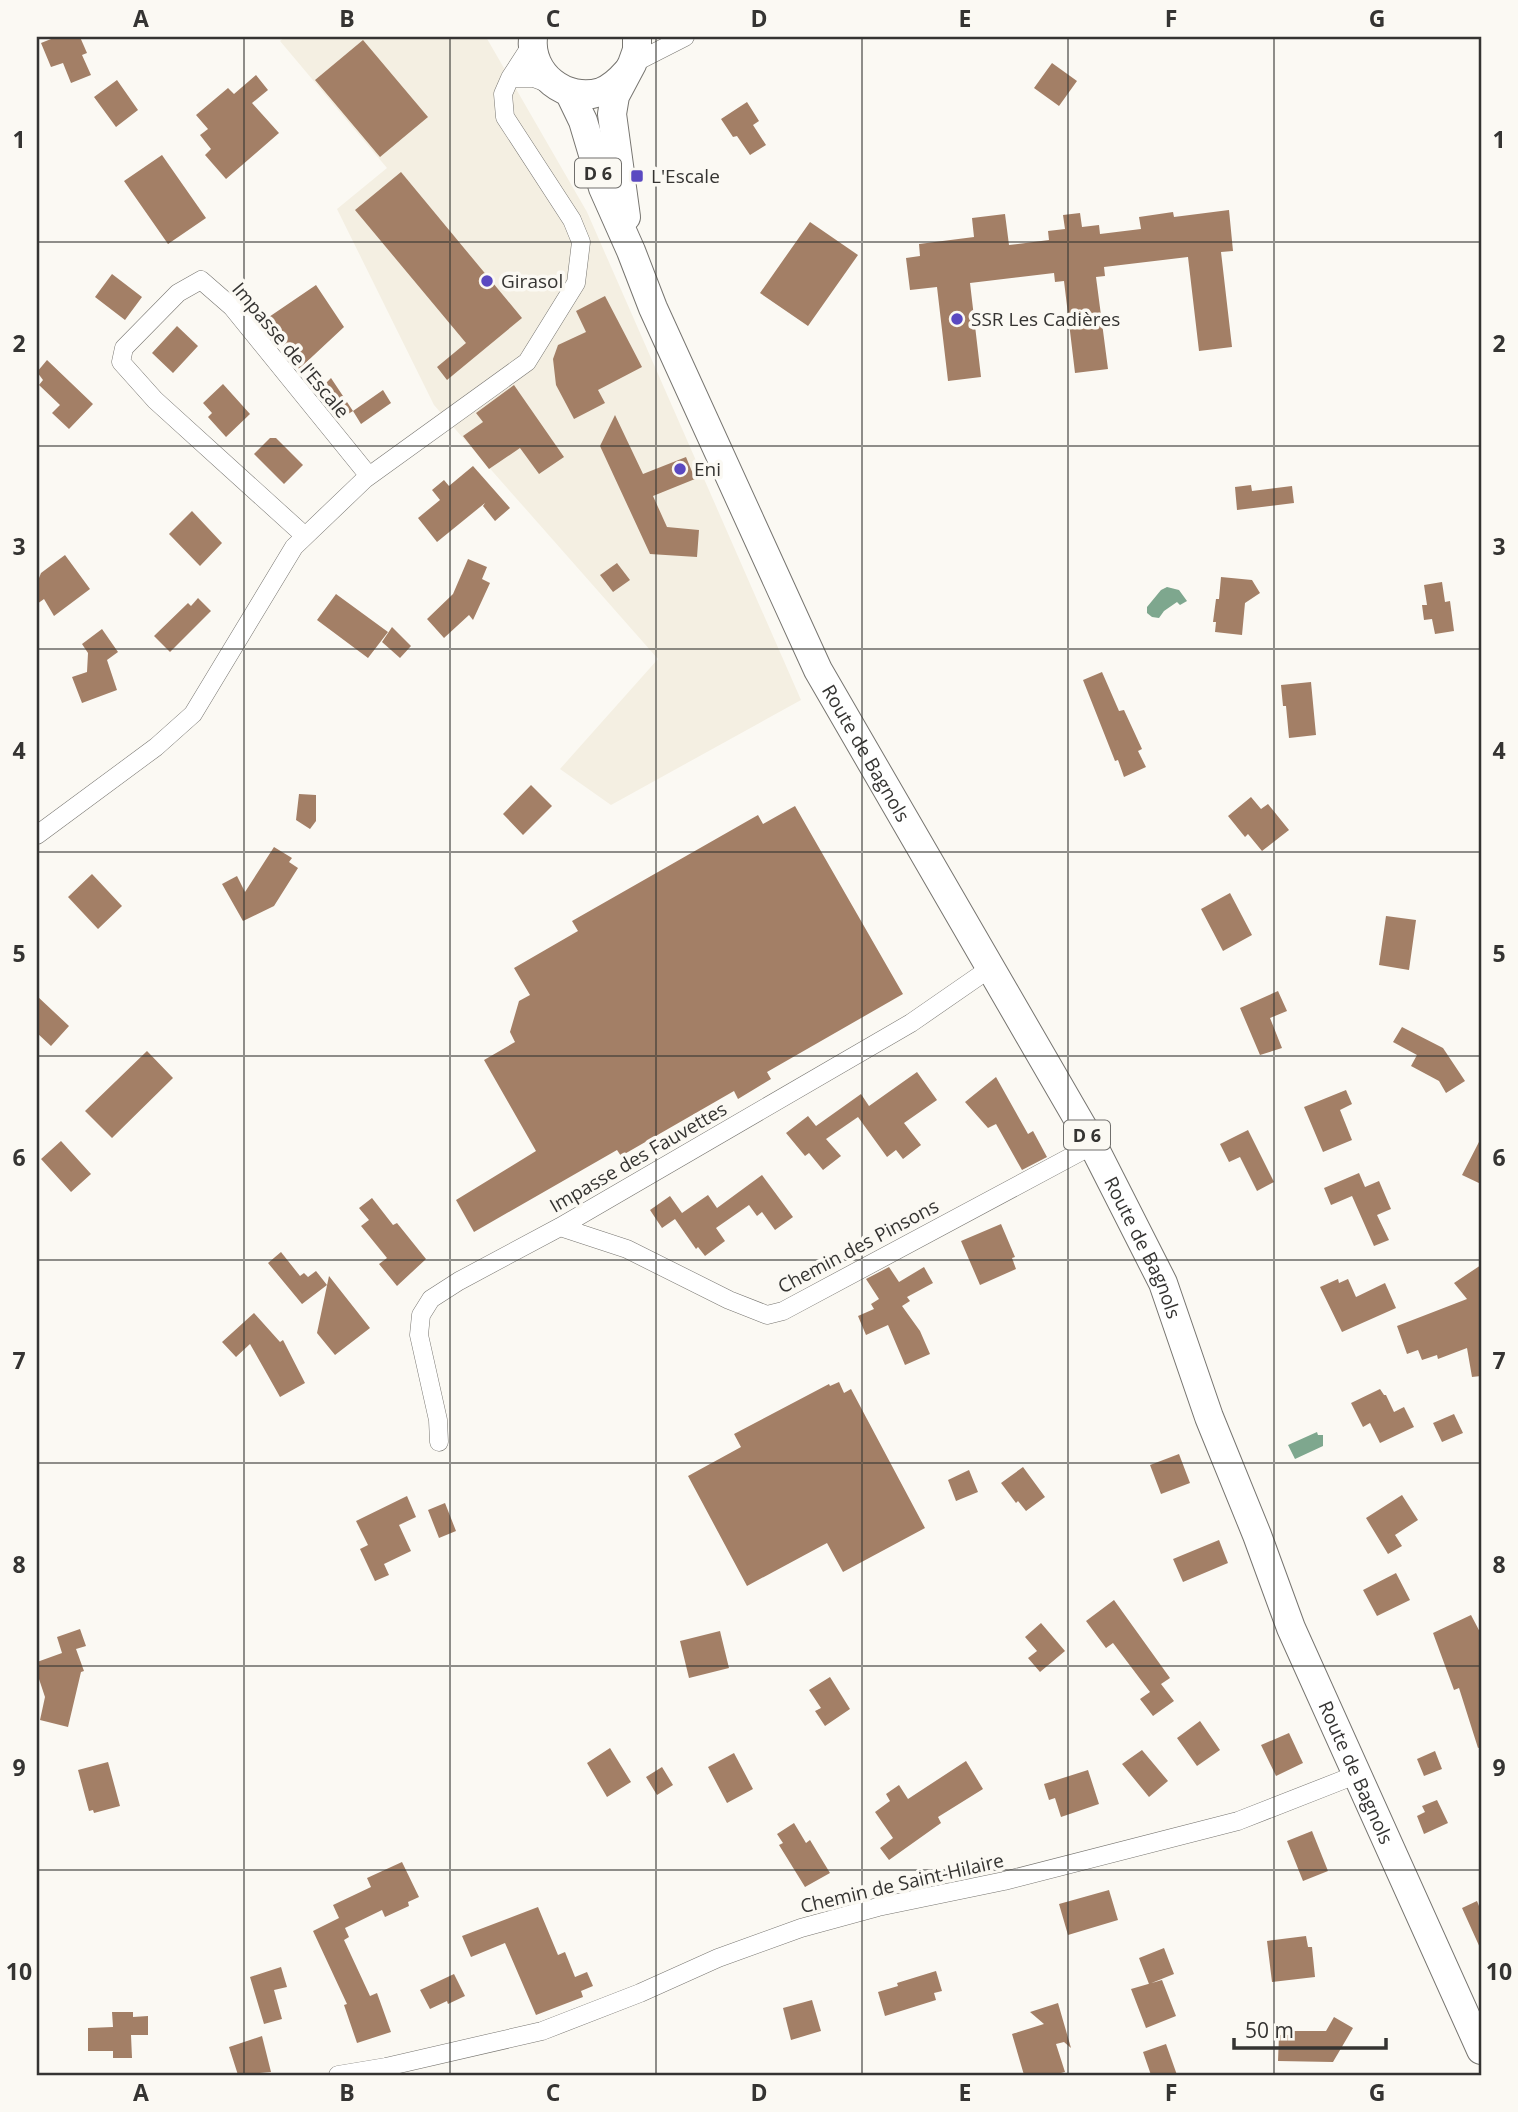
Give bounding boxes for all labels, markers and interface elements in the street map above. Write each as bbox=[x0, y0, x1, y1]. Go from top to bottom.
text: A bbox=[133, 2, 149, 34]
text: B bbox=[339, 2, 355, 34]
text: C bbox=[546, 2, 560, 34]
text: D bbox=[750, 2, 768, 34]
text: E bbox=[959, 2, 971, 34]
text: F bbox=[1165, 2, 1177, 34]
text: G bbox=[1369, 2, 1385, 34]
text: 1 bbox=[12, 123, 26, 155]
text: 1 bbox=[1492, 123, 1506, 155]
road number: D 6 bbox=[575, 158, 621, 188]
place label: L'Escale bbox=[651, 163, 720, 189]
marker: L'Escale bbox=[629, 168, 645, 184]
place label: Girasol bbox=[501, 268, 563, 294]
marker: Girasol bbox=[479, 273, 495, 289]
street label: Impasse de l'Escale bbox=[226, 277, 356, 423]
place label: SSR Les Cadières bbox=[971, 306, 1120, 332]
marker: SSR Les Cadières bbox=[949, 311, 965, 327]
text: 2 bbox=[12, 327, 26, 359]
text: 2 bbox=[1492, 327, 1506, 359]
place label: Eni bbox=[694, 456, 721, 482]
marker: Eni bbox=[672, 461, 688, 477]
text: 3 bbox=[12, 530, 26, 562]
text: 3 bbox=[1492, 530, 1506, 562]
street label: Route de Bagnols bbox=[816, 680, 916, 826]
text: 4 bbox=[12, 734, 26, 766]
text: 4 bbox=[1492, 734, 1506, 766]
text: 5 bbox=[12, 937, 26, 969]
text: 5 bbox=[1492, 937, 1506, 969]
street label: Impasse des Fauvettes bbox=[545, 1096, 731, 1218]
road number: D 6 bbox=[1064, 1120, 1110, 1150]
text: 6 bbox=[12, 1141, 26, 1173]
text: 6 bbox=[1492, 1141, 1506, 1173]
street label: Route de Bagnols bbox=[1098, 1172, 1187, 1322]
street label: Chemin des Pinsons bbox=[773, 1193, 943, 1299]
text: 7 bbox=[12, 1344, 26, 1376]
text: 7 bbox=[1492, 1344, 1506, 1376]
text: 8 bbox=[12, 1548, 26, 1580]
text: 8 bbox=[1492, 1548, 1506, 1580]
street label: Route de Bagnols bbox=[1312, 1697, 1400, 1848]
text: 9 bbox=[12, 1751, 26, 1783]
text: 9 bbox=[1492, 1751, 1506, 1783]
street label: Chemin de Saint-Hilaire bbox=[798, 1847, 1006, 1919]
text: 10 bbox=[6, 1955, 32, 1987]
text: 10 bbox=[1486, 1955, 1512, 1987]
scale bar bbox=[1234, 2007, 1387, 2051]
text: 50 m bbox=[1245, 2016, 1294, 2044]
text: A bbox=[133, 2076, 149, 2108]
text: B bbox=[339, 2076, 355, 2108]
text: C bbox=[546, 2076, 560, 2108]
text: D bbox=[750, 2076, 768, 2108]
text: E bbox=[959, 2076, 971, 2108]
text: F bbox=[1165, 2076, 1177, 2108]
text: G bbox=[1369, 2076, 1385, 2108]

